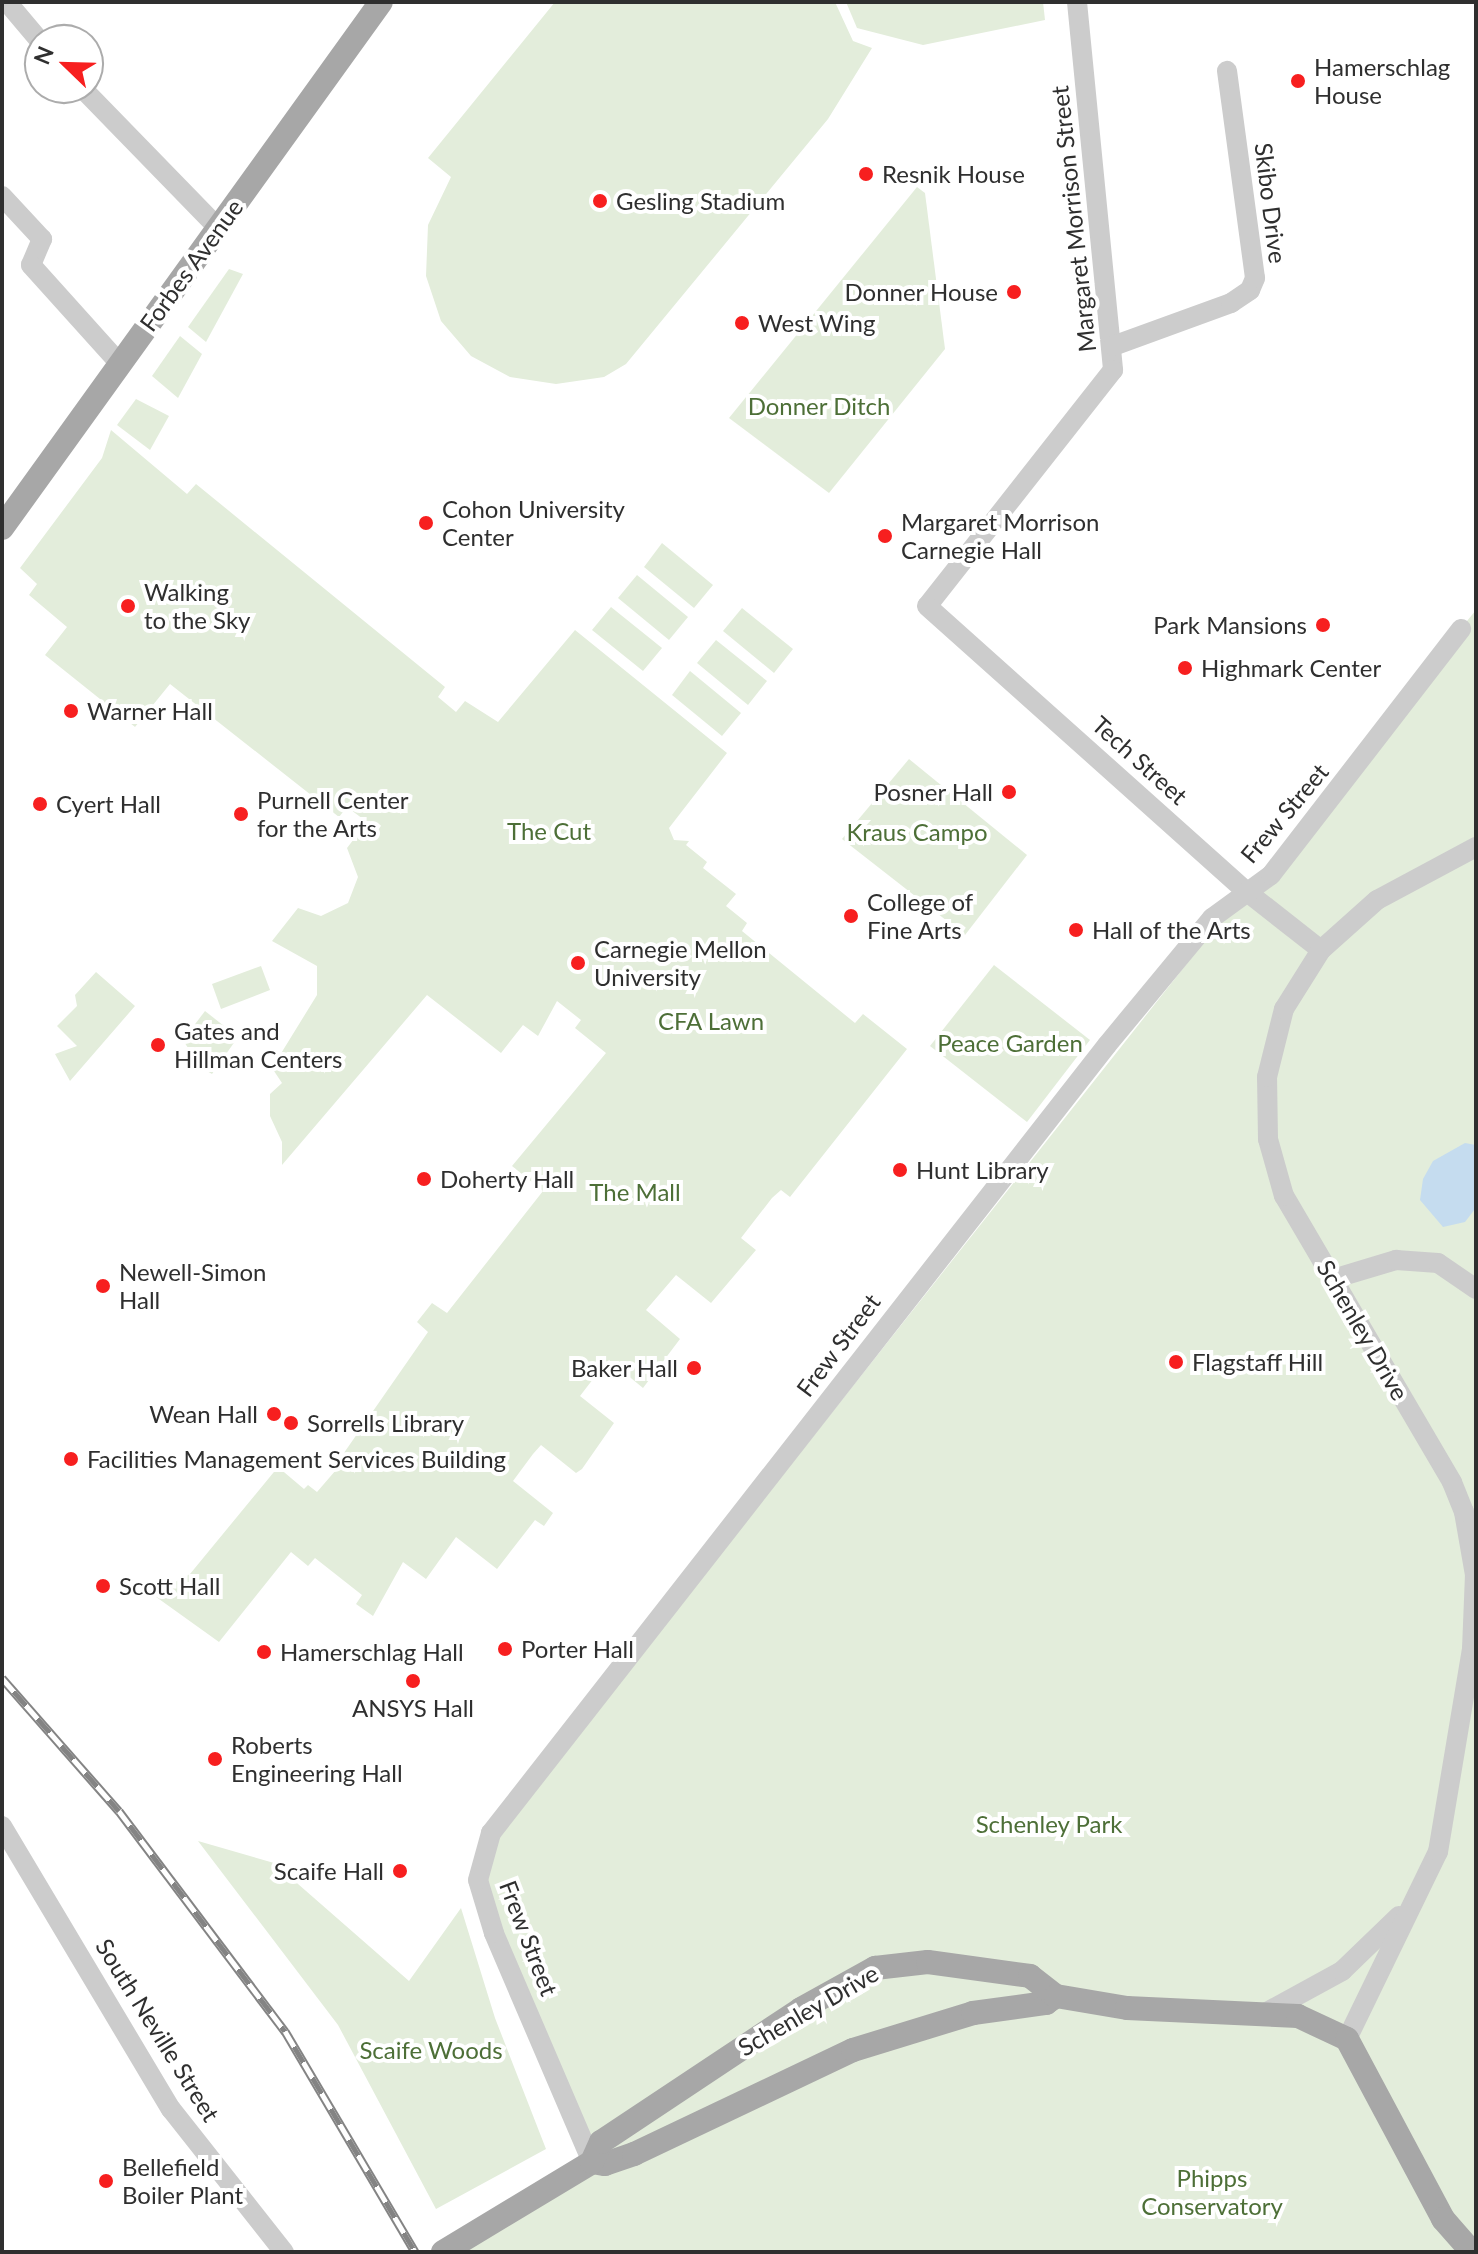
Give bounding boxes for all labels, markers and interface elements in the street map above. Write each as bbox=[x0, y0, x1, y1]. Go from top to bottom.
north arrow bbox=[24, 24, 104, 104]
text: N bbox=[28, 42, 59, 68]
place label: Hamerschlag House bbox=[1314, 53, 1450, 109]
marker: Hamerschlag House bbox=[1289, 72, 1307, 90]
street label: Margaret Morrison Street bbox=[1045, 84, 1101, 354]
street label: Skibo Drive bbox=[1249, 141, 1293, 265]
place label: Resnik House bbox=[882, 160, 1025, 188]
marker: Resnik House bbox=[857, 165, 875, 183]
place label: Gesling Stadium bbox=[616, 187, 785, 215]
marker: Gesling Stadium bbox=[591, 192, 609, 210]
street label: Forbes Avenue bbox=[133, 193, 249, 337]
place label: Donner House bbox=[844, 278, 998, 306]
marker: Donner House bbox=[1005, 283, 1023, 301]
place label: West Wing bbox=[758, 309, 876, 337]
marker: West Wing bbox=[733, 314, 751, 332]
park label: Donner Ditch bbox=[747, 392, 891, 420]
place label: Cohon University Center bbox=[442, 495, 625, 551]
place label: Margaret Morrison Carnegie Hall bbox=[901, 508, 1099, 564]
marker: Cohon University Center bbox=[417, 514, 435, 532]
marker: Margaret Morrison Carnegie Hall bbox=[876, 527, 894, 545]
place label: Walking to the Sky bbox=[144, 578, 250, 634]
marker: Walking to the Sky bbox=[119, 597, 137, 615]
place label: Park Mansions bbox=[1153, 611, 1307, 639]
marker: Park Mansions bbox=[1314, 616, 1332, 634]
place label: Highmark Center bbox=[1201, 654, 1381, 682]
marker: Highmark Center bbox=[1176, 659, 1194, 677]
place label: Warner Hall bbox=[87, 697, 213, 725]
marker: Warner Hall bbox=[62, 702, 80, 720]
street label: Tech Street bbox=[1086, 710, 1194, 810]
street label: Frew Street bbox=[1234, 757, 1334, 869]
place label: Posner Hall bbox=[873, 778, 993, 806]
marker: Posner Hall bbox=[1000, 783, 1018, 801]
place label: Purnell Center for the Arts bbox=[257, 786, 409, 842]
place label: Cyert Hall bbox=[56, 790, 161, 818]
marker: Cyert Hall bbox=[31, 795, 49, 813]
marker: Purnell Center for the Arts bbox=[232, 805, 250, 823]
park label: The Cut bbox=[507, 817, 591, 845]
park label: Kraus Campo bbox=[846, 818, 988, 846]
place label: College of Fine Arts bbox=[867, 888, 973, 944]
marker: College of Fine Arts bbox=[842, 907, 860, 925]
place label: Hall of the Arts bbox=[1092, 916, 1252, 944]
marker: Hall of the Arts bbox=[1067, 921, 1085, 939]
place label: Carnegie Mellon University bbox=[594, 935, 767, 991]
marker: Carnegie Mellon University bbox=[569, 954, 587, 972]
park label: CFA Lawn bbox=[657, 1007, 765, 1035]
place label: Gates and Hillman Centers bbox=[174, 1017, 342, 1073]
park label: Peace Garden bbox=[937, 1029, 1083, 1057]
marker: Gates and Hillman Centers bbox=[149, 1036, 167, 1054]
place label: Hunt Library bbox=[916, 1156, 1049, 1184]
marker: Hunt Library bbox=[891, 1161, 909, 1179]
place label: Doherty Hall bbox=[440, 1165, 575, 1193]
marker: Doherty Hall bbox=[415, 1170, 433, 1188]
park label: The Mall bbox=[589, 1178, 681, 1206]
street label: Schenley Drive bbox=[1311, 1255, 1415, 1405]
place label: Newell-Simon Hall bbox=[119, 1258, 267, 1314]
marker: Newell-Simon Hall bbox=[94, 1277, 112, 1295]
street label: Frew Street bbox=[790, 1288, 886, 1402]
place label: Flagstaff Hill bbox=[1192, 1348, 1324, 1376]
marker: Flagstaff Hill bbox=[1167, 1353, 1185, 1371]
place label: Baker Hall bbox=[570, 1354, 678, 1382]
marker: Baker Hall bbox=[685, 1359, 703, 1377]
place label: Wean Hall bbox=[149, 1400, 258, 1428]
marker: Wean Hall bbox=[265, 1405, 283, 1423]
place label: Sorrells Library bbox=[307, 1409, 464, 1437]
marker: Sorrells Library bbox=[282, 1414, 300, 1432]
place label: Facilities Management Services Building bbox=[87, 1445, 506, 1473]
marker: Facilities Management Services Building bbox=[62, 1450, 80, 1468]
place label: Scott Hall bbox=[119, 1572, 220, 1600]
marker: Scott Hall bbox=[94, 1577, 112, 1595]
place label: Porter Hall bbox=[521, 1635, 634, 1663]
place label: Hamerschlag Hall bbox=[280, 1638, 464, 1666]
marker: Porter Hall bbox=[496, 1640, 514, 1658]
marker: Hamerschlag Hall bbox=[255, 1643, 273, 1661]
marker: ANSYS Hall bbox=[404, 1672, 422, 1690]
place label: ANSYS Hall bbox=[352, 1694, 474, 1722]
place label: Roberts Engineering Hall bbox=[231, 1731, 403, 1787]
marker: Roberts Engineering Hall bbox=[206, 1750, 224, 1768]
park label: Schenley Park bbox=[975, 1810, 1123, 1838]
place label: Scaife Hall bbox=[274, 1857, 384, 1885]
marker: Scaife Hall bbox=[391, 1862, 409, 1880]
street label: Frew Street bbox=[494, 1876, 564, 2000]
street label: South Neville Street bbox=[90, 1933, 226, 2127]
street label: Schenley Drive bbox=[733, 1958, 883, 2062]
park label: Scaife Woods bbox=[359, 2036, 503, 2064]
place label: Bellefield Boiler Plant bbox=[122, 2153, 244, 2209]
park label: Phipps Conservatory bbox=[1141, 2164, 1283, 2220]
marker: Bellefield Boiler Plant bbox=[97, 2172, 115, 2190]

